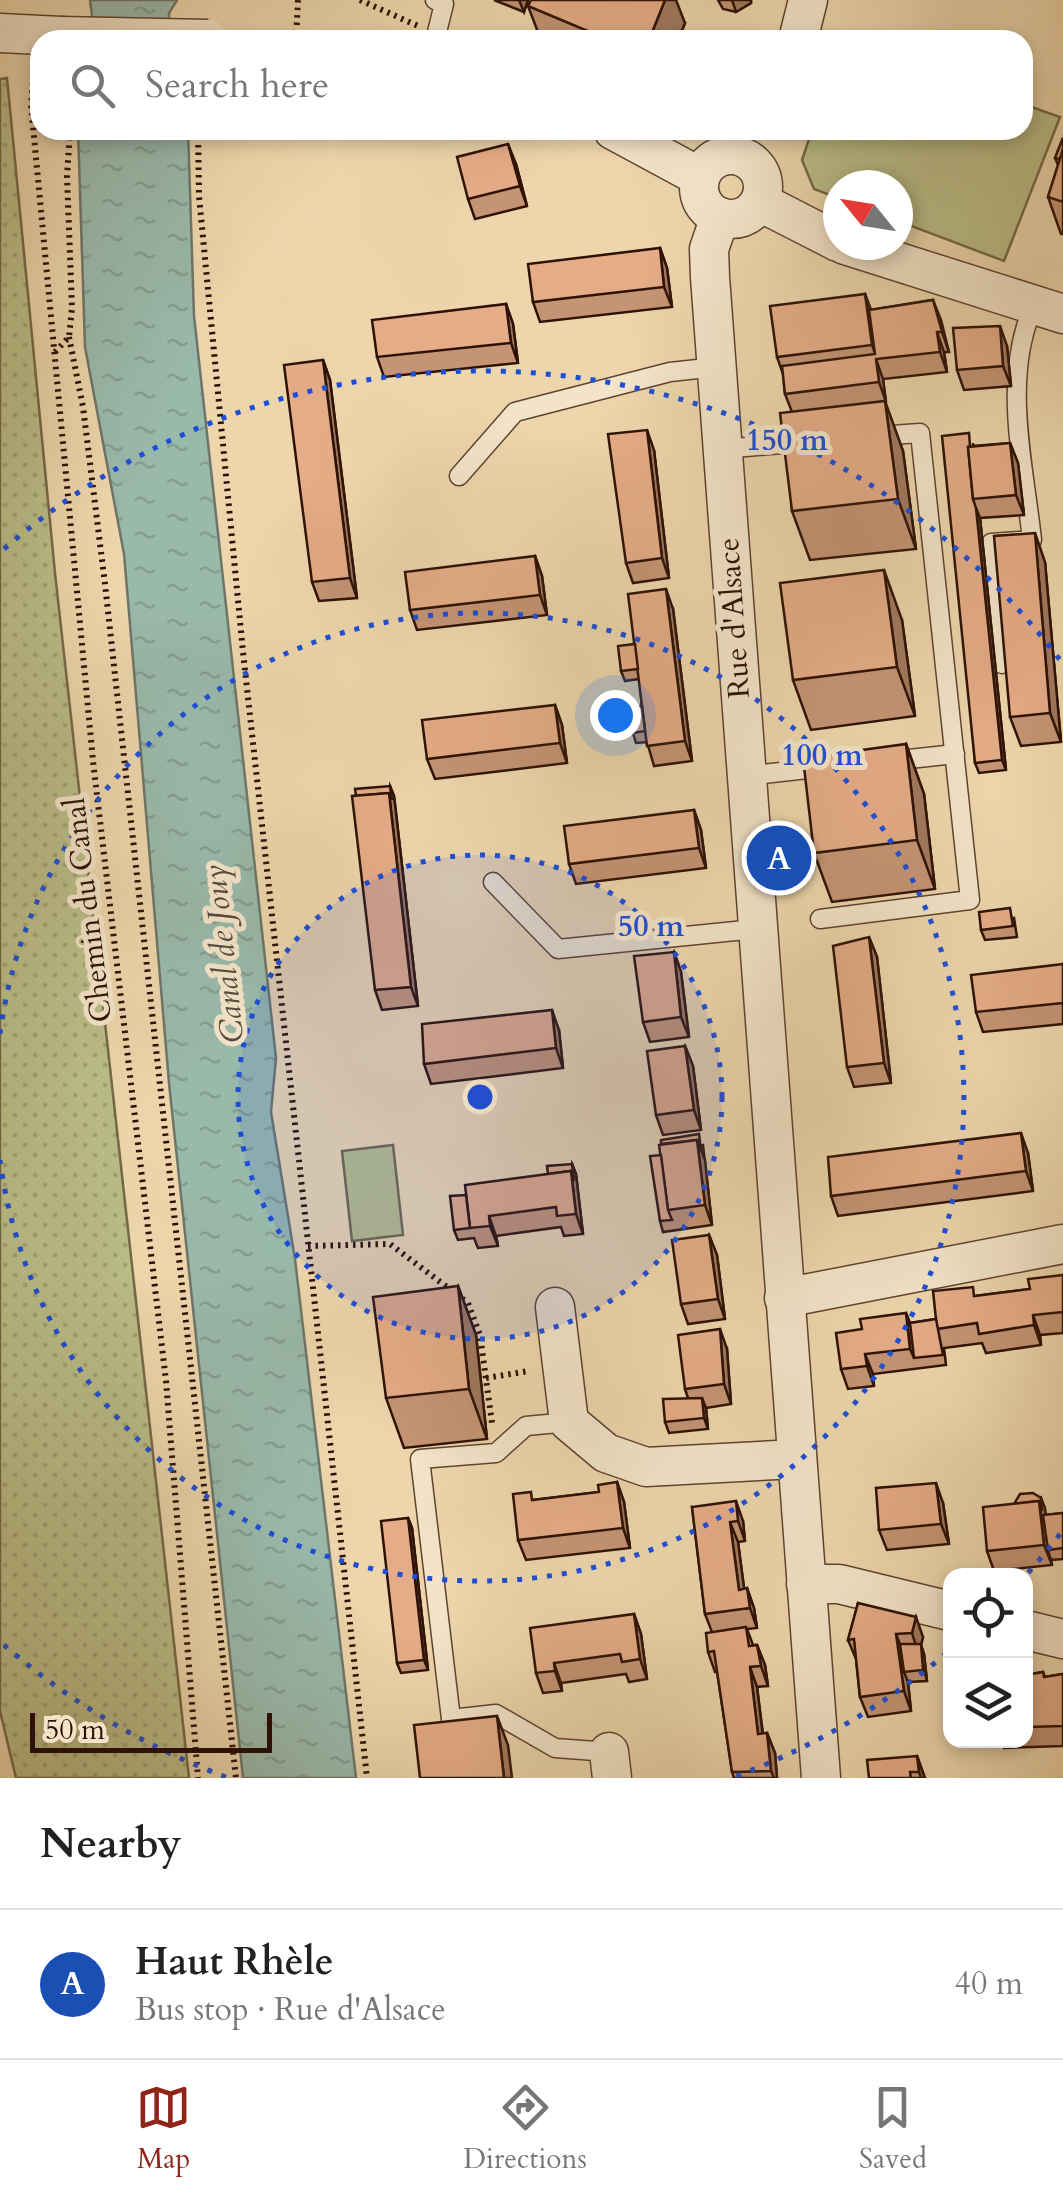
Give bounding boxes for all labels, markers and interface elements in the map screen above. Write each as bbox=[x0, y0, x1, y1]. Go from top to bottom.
search box bbox=[30, 30, 1033, 140]
icon: search bbox=[65, 58, 120, 113]
text: Search here bbox=[145, 59, 329, 111]
north arrow bbox=[823, 170, 913, 260]
text: 150 m bbox=[746, 420, 828, 461]
street label: Rue d'Alsace bbox=[708, 536, 760, 700]
your location bbox=[590, 690, 641, 741]
text: 100 m bbox=[781, 735, 863, 776]
street label: Chemin du Canal bbox=[54, 795, 122, 1025]
pin: A bbox=[746, 820, 812, 896]
water label: Canal de Jouy bbox=[193, 862, 255, 1045]
text: 50 m bbox=[618, 906, 685, 947]
centre of rings bbox=[462, 1079, 498, 1115]
map controls bbox=[943, 1568, 1033, 1748]
button: locate bbox=[943, 1568, 1033, 1658]
button: layers bbox=[943, 1658, 1033, 1748]
scale bar bbox=[30, 1708, 272, 1752]
text: 50 m bbox=[45, 1711, 105, 1749]
text: Nearby bbox=[40, 1815, 182, 1872]
text: Haut Rhèle bbox=[135, 1936, 334, 1988]
text: A bbox=[60, 1962, 85, 2006]
text: 40 m bbox=[955, 1962, 1023, 2006]
text: Bus stop · Rue d'Alsace bbox=[135, 1988, 446, 2032]
tab: Map bbox=[136, 2080, 191, 2178]
tab: Directions bbox=[463, 2080, 587, 2178]
tab: Saved bbox=[859, 2080, 927, 2178]

